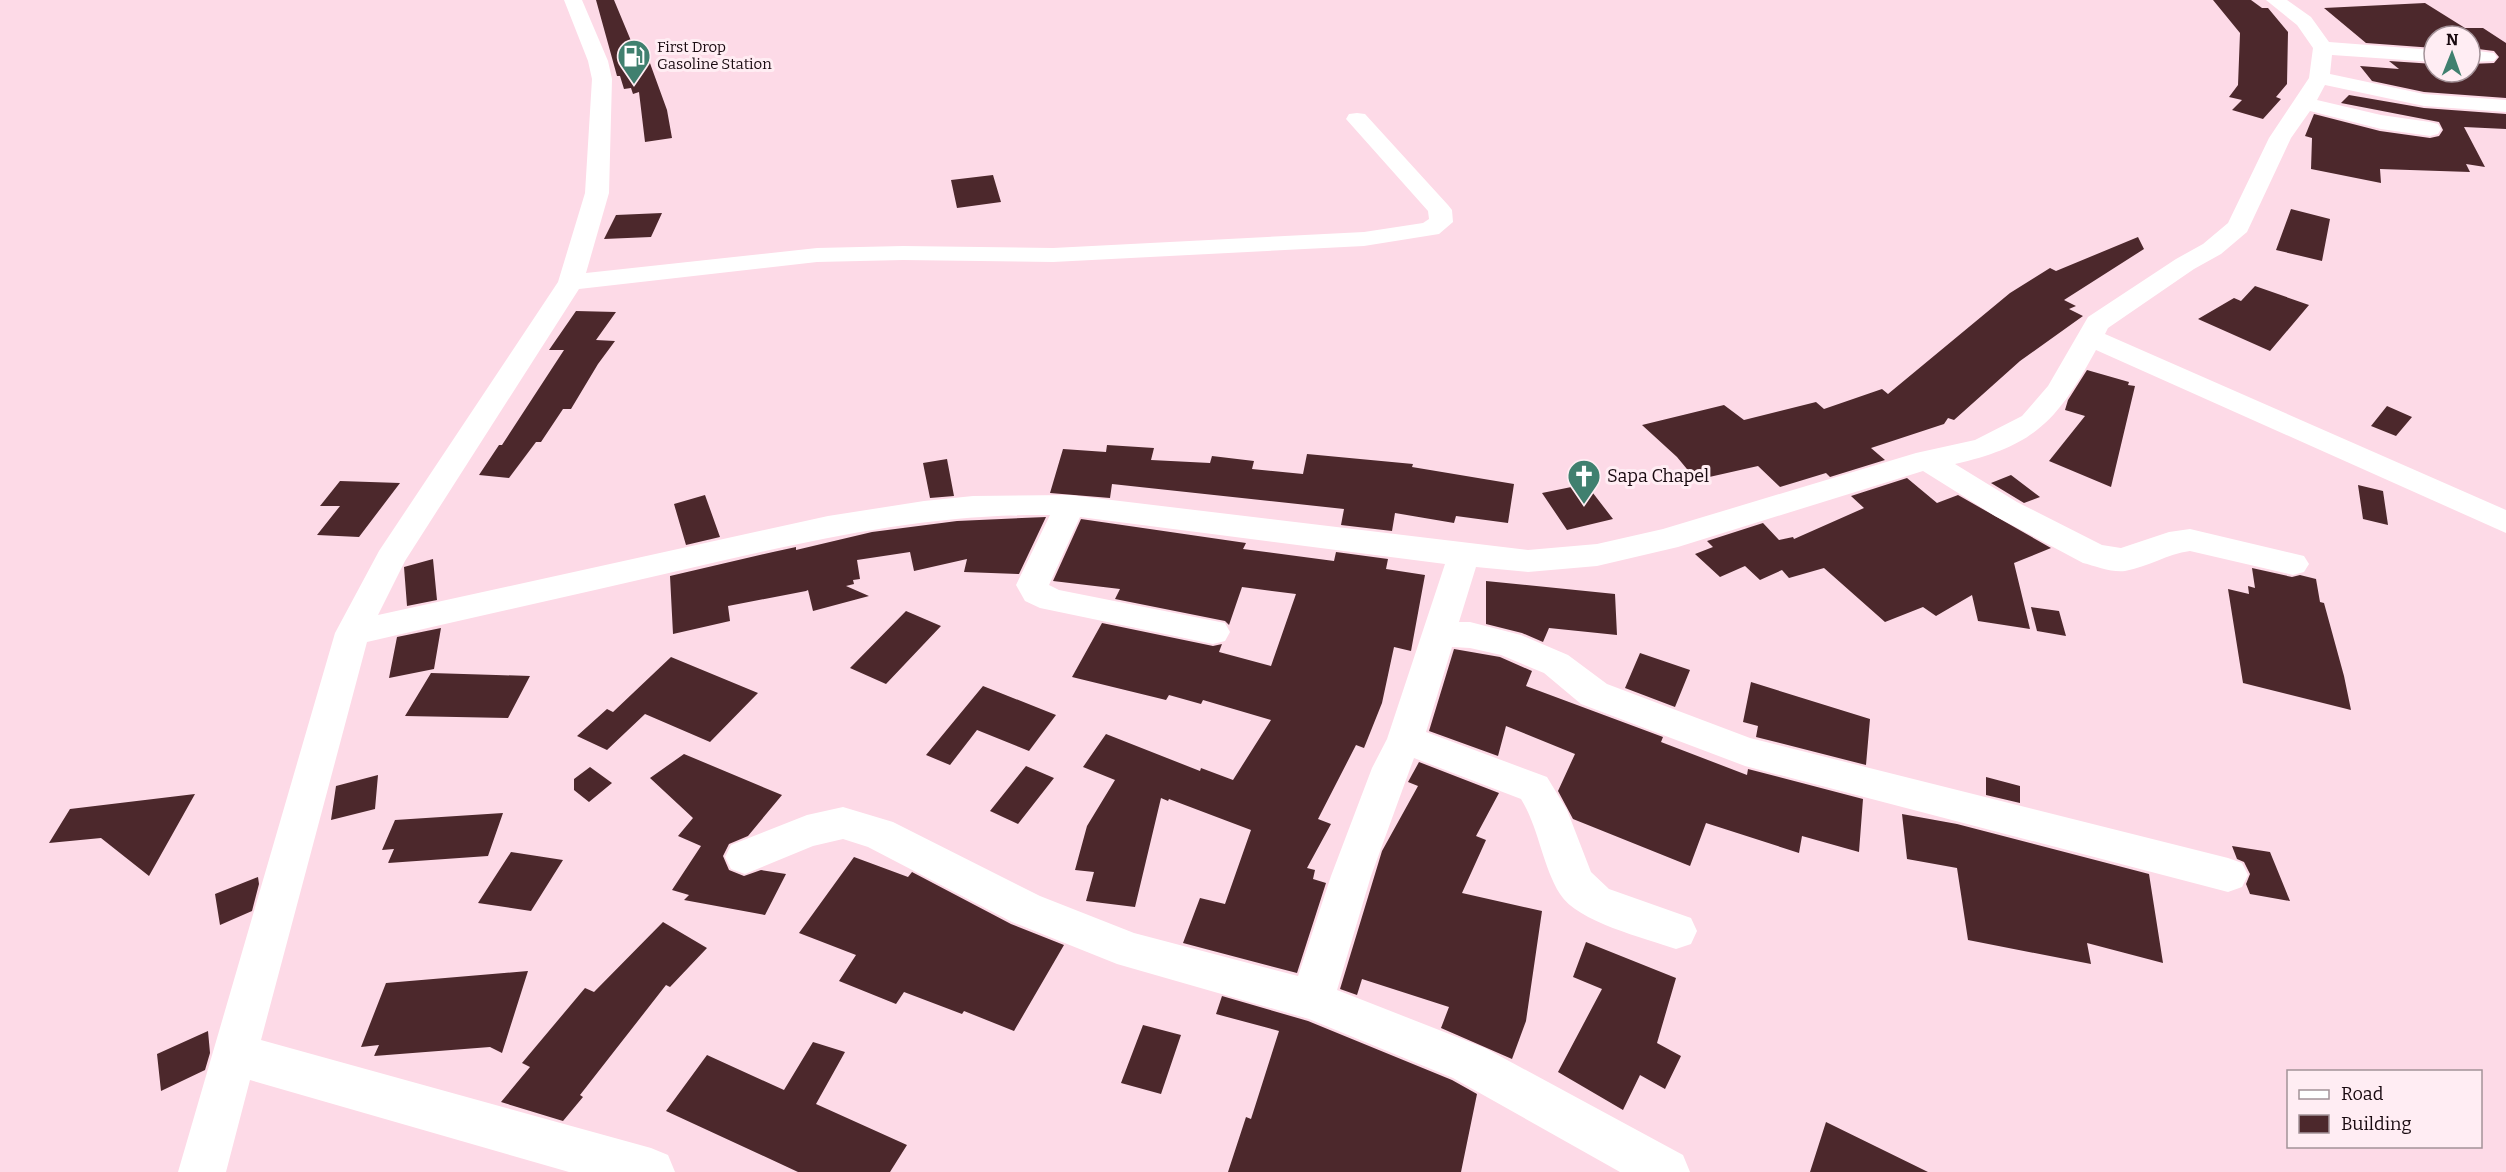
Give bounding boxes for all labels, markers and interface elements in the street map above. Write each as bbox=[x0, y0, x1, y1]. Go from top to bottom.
north arrow bbox=[2422, 24, 2482, 84]
text: N bbox=[2446, 30, 2459, 49]
fuel station icon: First Drop Gasoline Station bbox=[616, 38, 652, 85]
place label: First Drop Gasoline Station bbox=[657, 38, 772, 73]
church icon: Sapa Chapel bbox=[1566, 458, 1602, 505]
place label: Sapa Chapel bbox=[1607, 465, 1709, 487]
legend bbox=[2287, 1070, 2482, 1148]
text: Road bbox=[2341, 1083, 2384, 1105]
text: Building bbox=[2341, 1113, 2412, 1135]

